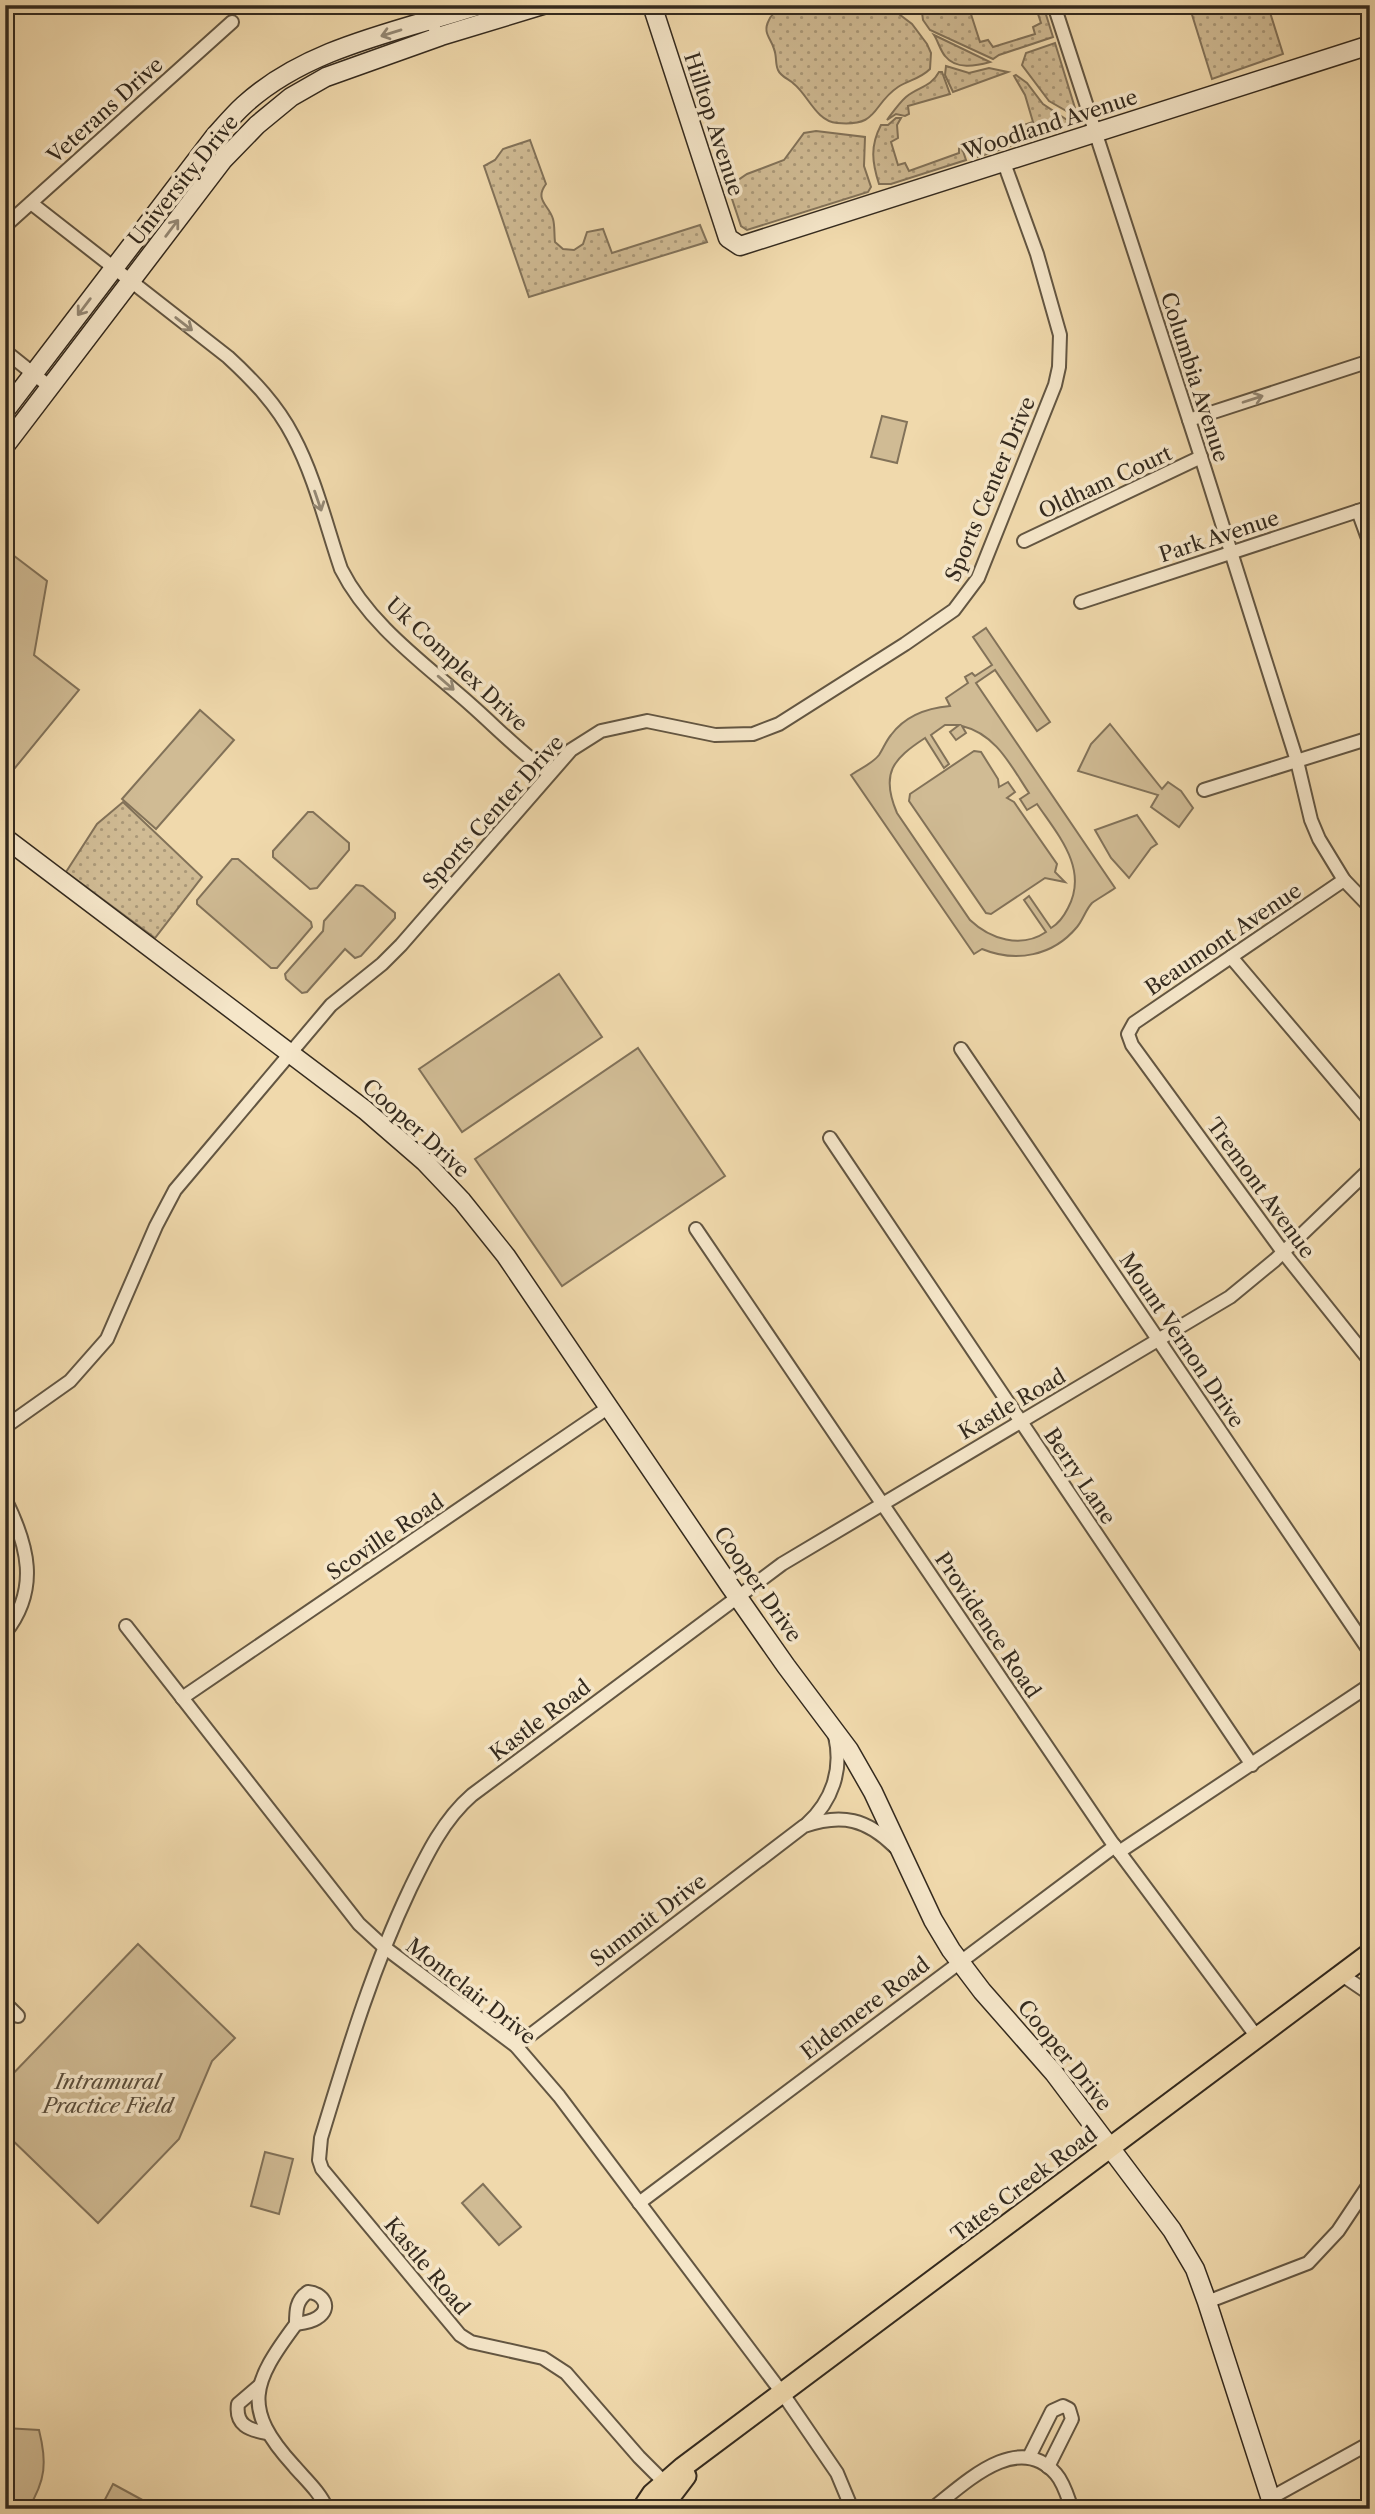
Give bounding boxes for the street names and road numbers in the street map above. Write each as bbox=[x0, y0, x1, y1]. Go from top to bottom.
street label: Hilltop Avenue bbox=[679, 49, 749, 199]
street label: Veterans Drive bbox=[41, 52, 168, 169]
street label: Woodland Avenue bbox=[958, 84, 1141, 164]
street label: University Drive bbox=[123, 110, 243, 250]
street label: Columbia Avenue bbox=[1156, 289, 1234, 465]
street label: Sports Center Drive bbox=[940, 393, 1040, 585]
street label: Oldham Court bbox=[1034, 440, 1176, 524]
street label: Park Avenue bbox=[1156, 505, 1282, 567]
street label: Uk Complex Drive bbox=[381, 592, 533, 736]
street label: Sports Center Drive bbox=[417, 730, 569, 894]
street label: Beaumont Avenue bbox=[1140, 878, 1306, 1000]
street label: Cooper Drive bbox=[357, 1073, 475, 1183]
street label: Tremont Avenue bbox=[1202, 1113, 1320, 1263]
street label: Mount Vernon Drive bbox=[1114, 1248, 1250, 1432]
street label: Kastle Road bbox=[954, 1363, 1070, 1445]
street label: Berry Lane bbox=[1039, 1423, 1121, 1529]
street label: Scoville Road bbox=[322, 1489, 448, 1585]
street label: Cooper Drive bbox=[709, 1521, 807, 1647]
street label: Providence Road bbox=[930, 1547, 1046, 1703]
street label: Kastle Road bbox=[485, 1674, 595, 1766]
street label: Summit Drive bbox=[585, 1868, 711, 1972]
street label: Montclair Drive bbox=[401, 1933, 541, 2049]
street label: Eldemere Road bbox=[796, 1951, 934, 2064]
street label: Cooper Drive bbox=[1013, 1995, 1117, 2115]
street label: Tates Creek Road bbox=[946, 2121, 1102, 2247]
street label: Kastle Road bbox=[379, 2212, 475, 2320]

